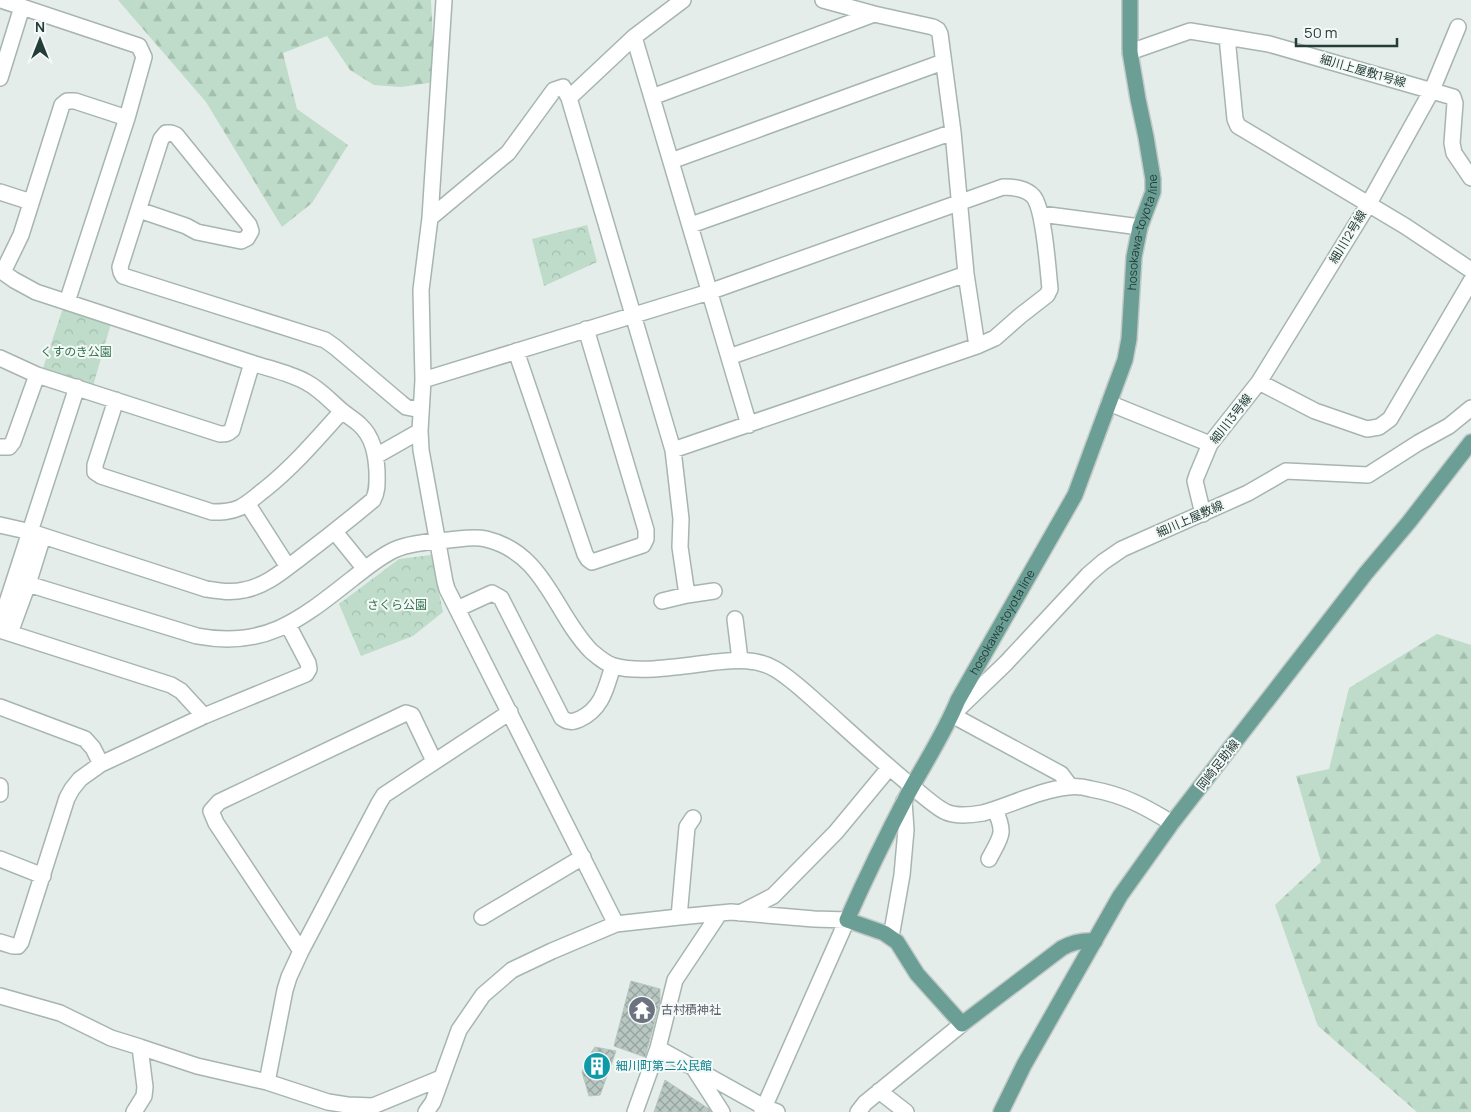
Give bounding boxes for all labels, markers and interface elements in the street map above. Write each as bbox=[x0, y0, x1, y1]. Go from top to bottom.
north arrow bbox=[15, 15, 65, 65]
scale bar bbox=[1296, 15, 1397, 47]
text: N bbox=[35, 17, 45, 36]
text: 50 m bbox=[1304, 22, 1338, 43]
street label: 細川上屋敷1号線 bbox=[1318, 50, 1408, 91]
street label: hosokawa-toyota line bbox=[1123, 173, 1161, 291]
street label: 細川12号線 bbox=[1325, 207, 1370, 267]
park label: くすのき公園 bbox=[40, 343, 112, 360]
street label: 細川13号線 bbox=[1206, 390, 1256, 447]
street label: 細川上屋敷線 bbox=[1153, 496, 1226, 541]
street label: hosokawa-toyota line bbox=[965, 566, 1039, 678]
park label: さくら公園 bbox=[367, 596, 427, 613]
street label: 岡崎足助線 bbox=[1192, 736, 1243, 794]
temple icon: 古村積神社 bbox=[627, 995, 657, 1025]
place label: 古村積神社 bbox=[661, 1001, 721, 1018]
building icon: 細川町第二公民館 bbox=[582, 1051, 612, 1081]
place label: 細川町第二公民館 bbox=[616, 1057, 712, 1074]

